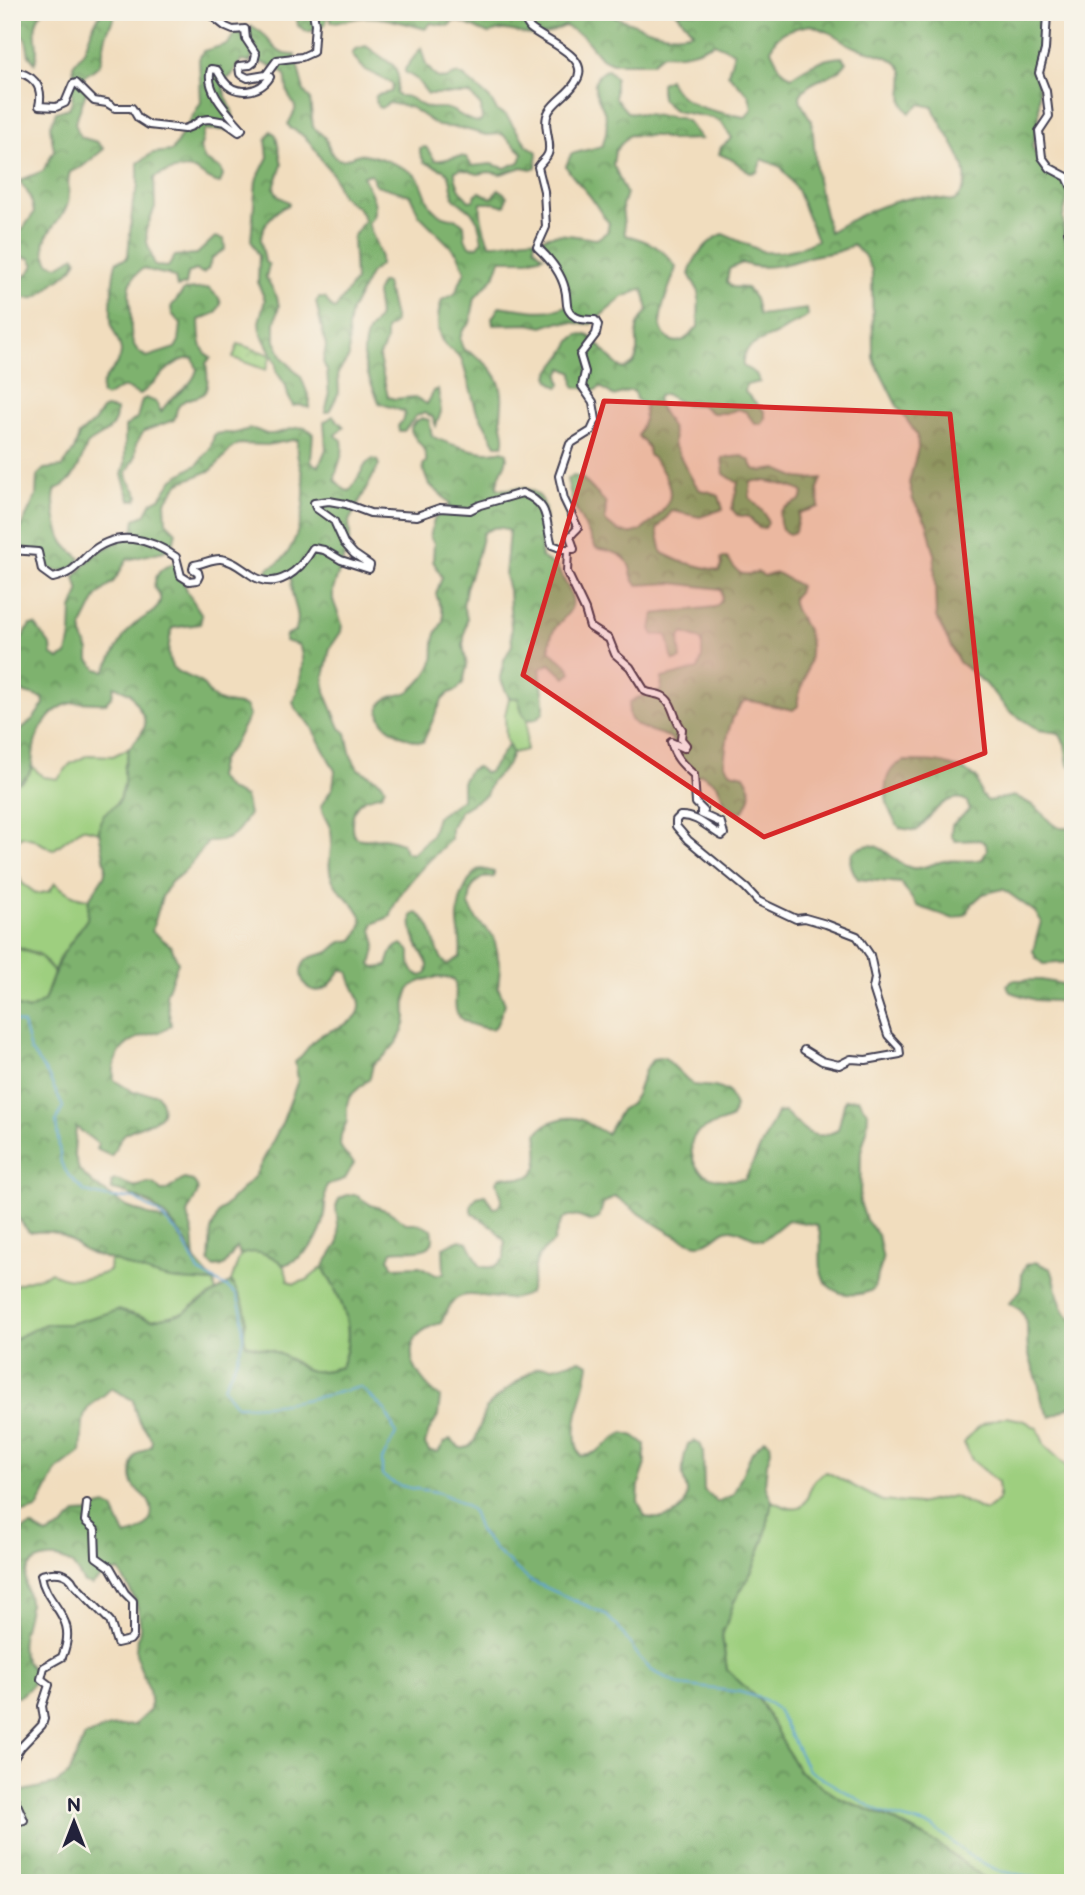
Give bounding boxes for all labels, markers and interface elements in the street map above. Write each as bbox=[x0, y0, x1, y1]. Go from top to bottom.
north arrow bbox=[38, 1786, 108, 1856]
text: N bbox=[67, 1795, 81, 1818]

